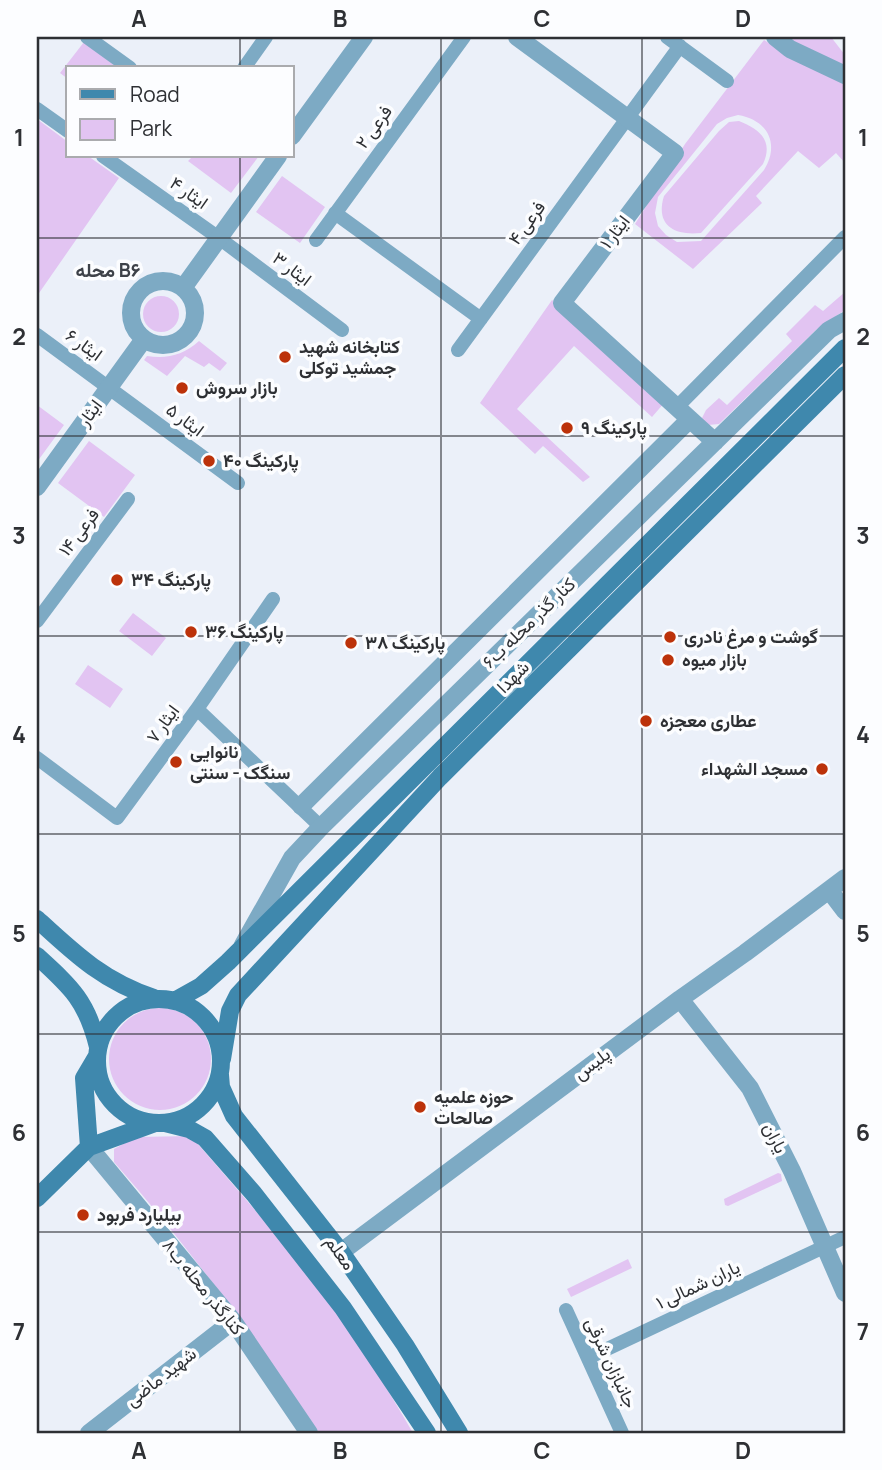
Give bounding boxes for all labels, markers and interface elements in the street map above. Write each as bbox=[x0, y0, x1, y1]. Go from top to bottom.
text: A bbox=[131, 2, 147, 34]
text: B bbox=[333, 2, 347, 34]
text: C bbox=[534, 2, 551, 34]
text: D bbox=[735, 2, 751, 34]
legend bbox=[66, 66, 294, 158]
text: Road bbox=[130, 80, 180, 108]
street label: فرعی ۲ bbox=[349, 100, 397, 153]
text: Park bbox=[130, 114, 172, 142]
text: 1 bbox=[14, 121, 24, 153]
text: 1 bbox=[858, 121, 868, 153]
street label: ایثار ۴ bbox=[166, 170, 213, 214]
street label: فرعی ۴ bbox=[502, 196, 550, 249]
street label: ایثار ۱ bbox=[594, 210, 635, 253]
street label: ایثار ۳ bbox=[268, 246, 317, 291]
district label: محله B۶ bbox=[76, 257, 141, 283]
text: 2 bbox=[12, 320, 26, 352]
text: 2 bbox=[856, 320, 870, 352]
street label: ایثار ۶ bbox=[61, 323, 108, 366]
place label: کتابخانه شهید جمشید توکلی bbox=[299, 334, 400, 379]
marker: کتابخانه شهید جمشید توکلی bbox=[277, 349, 293, 365]
place label: بازار سروش bbox=[196, 375, 278, 399]
marker: بازار سروش bbox=[174, 380, 190, 396]
street label: ایثار bbox=[71, 394, 107, 431]
street label: ایثار ۵ bbox=[162, 397, 210, 441]
place label: پارکینگ ۹ bbox=[581, 415, 647, 440]
marker: پارکینگ ۹ bbox=[559, 420, 575, 436]
place label: پارکینگ ۴۰ bbox=[223, 448, 299, 473]
marker: پارکینگ ۴۰ bbox=[201, 453, 217, 469]
street label: فرعی ۱۴ bbox=[52, 503, 104, 560]
text: 3 bbox=[12, 519, 26, 551]
text: 3 bbox=[856, 519, 870, 551]
place label: پارکینگ ۳۴ bbox=[131, 567, 211, 592]
marker: پارکینگ ۳۴ bbox=[109, 572, 125, 588]
street label: کنار گذر محله ب۶ bbox=[476, 572, 580, 673]
place label: پارکینگ ۳۶ bbox=[205, 619, 284, 644]
marker: پارکینگ ۳۶ bbox=[183, 624, 199, 640]
place label: گوشت و مرغ نادری bbox=[684, 624, 818, 649]
marker: گوشت و مرغ نادری bbox=[662, 629, 678, 645]
place label: پارکینگ ۳۸ bbox=[365, 630, 445, 655]
marker: پارکینگ ۳۸ bbox=[343, 635, 359, 651]
place label: بازار میوه bbox=[682, 647, 747, 671]
marker: بازار میوه bbox=[660, 652, 676, 668]
street label: شهدا bbox=[491, 655, 534, 698]
street label: ایثار ۷ bbox=[140, 699, 184, 747]
place label: عطاری معجزه bbox=[660, 708, 757, 732]
marker: عطاری معجزه bbox=[638, 713, 654, 729]
text: 4 bbox=[12, 718, 26, 750]
text: 4 bbox=[856, 718, 870, 750]
place label: نانوایی سنگک - سنتی bbox=[190, 739, 290, 784]
marker: نانوایی سنگک - سنتی bbox=[168, 754, 184, 770]
place label: مسجد الشهداء bbox=[701, 756, 808, 780]
marker: مسجد الشهداء bbox=[814, 761, 830, 777]
text: 5 bbox=[12, 917, 26, 949]
text: 5 bbox=[856, 917, 870, 949]
street label: پلیس bbox=[568, 1042, 615, 1086]
place label: حوزه علمیه صالحات bbox=[434, 1084, 514, 1129]
marker: حوزه علمیه صالحات bbox=[412, 1099, 428, 1115]
text: 6 bbox=[12, 1116, 26, 1148]
text: 6 bbox=[856, 1116, 870, 1148]
street label: یاران bbox=[758, 1118, 794, 1157]
place label: بیلیارد فربود bbox=[97, 1202, 182, 1226]
marker: بیلیارد فربود bbox=[75, 1207, 91, 1223]
street label: معلم bbox=[319, 1230, 361, 1275]
street label: کنارگذر محله ب۸ bbox=[157, 1233, 250, 1340]
street label: یاران شمالی ۱ bbox=[652, 1254, 743, 1314]
street label: جانبازان شرقی bbox=[580, 1313, 643, 1412]
text: 7 bbox=[13, 1315, 25, 1347]
text: 7 bbox=[857, 1315, 869, 1347]
street label: شهید ماضی bbox=[120, 1341, 201, 1411]
text: A bbox=[131, 1434, 147, 1466]
text: B bbox=[333, 1434, 347, 1466]
text: C bbox=[534, 1434, 551, 1466]
text: D bbox=[735, 1434, 751, 1466]

